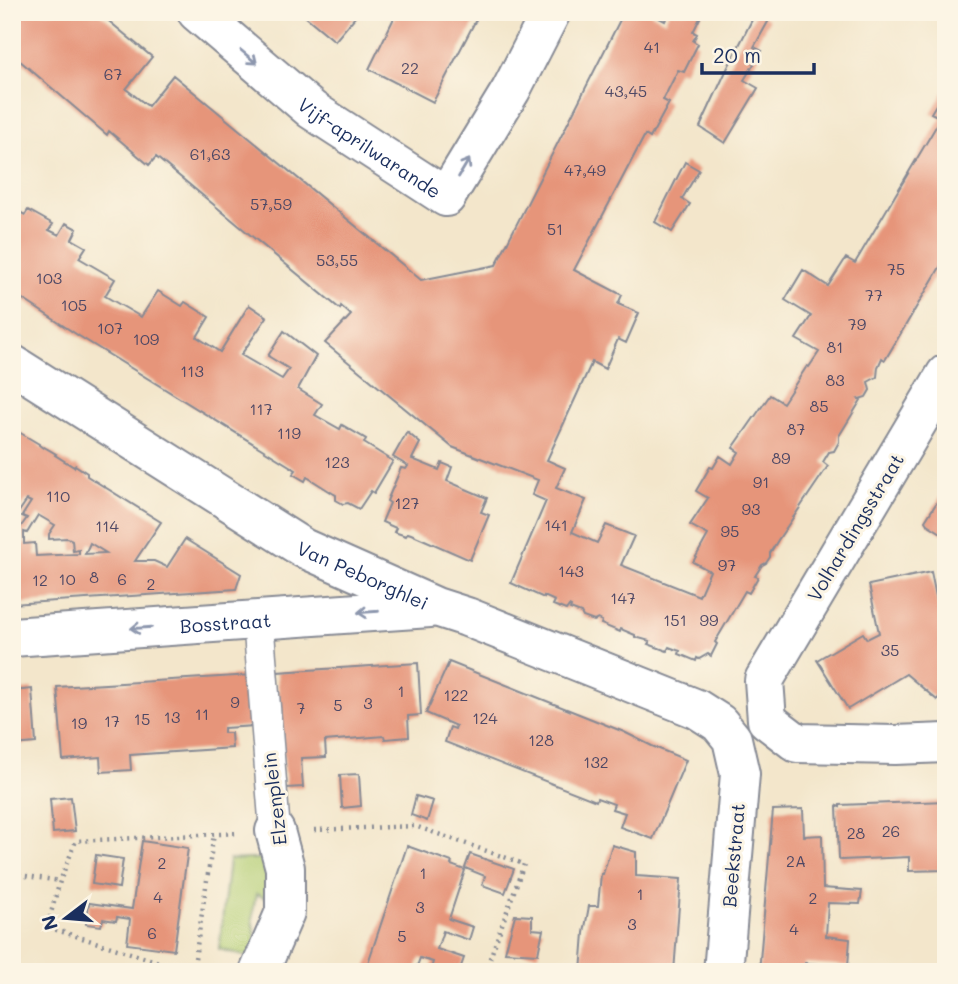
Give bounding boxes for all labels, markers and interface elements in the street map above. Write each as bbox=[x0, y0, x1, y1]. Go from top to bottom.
scale bar bbox=[702, 32, 814, 76]
house number: 41 bbox=[644, 36, 660, 57]
text: 20 m bbox=[713, 41, 761, 68]
one-way arrow bbox=[240, 48, 258, 64]
house number: 22 bbox=[401, 57, 419, 78]
house number: 67 bbox=[104, 63, 122, 84]
house number: 43,45 bbox=[605, 80, 647, 101]
street label: Vijf-aprilwarande bbox=[293, 91, 446, 203]
house number: 61,63 bbox=[190, 143, 230, 164]
one-way arrow bbox=[457, 159, 471, 179]
house number: 47,49 bbox=[564, 159, 606, 180]
house number: 57,59 bbox=[250, 193, 292, 214]
house number: 51 bbox=[547, 218, 563, 239]
house number: 53,55 bbox=[316, 249, 358, 270]
house number: 75 bbox=[887, 258, 905, 279]
house number: 103 bbox=[36, 267, 62, 288]
house number: 77 bbox=[865, 284, 883, 305]
house number: 105 bbox=[61, 294, 87, 315]
house number: 79 bbox=[848, 313, 866, 334]
house number: 107 bbox=[97, 317, 123, 338]
house number: 109 bbox=[133, 328, 159, 349]
house number: 81 bbox=[827, 336, 843, 357]
house number: 113 bbox=[180, 360, 204, 381]
house number: 83 bbox=[825, 369, 845, 390]
house number: 85 bbox=[809, 395, 829, 416]
house number: 117 bbox=[249, 398, 273, 419]
house number: 87 bbox=[787, 418, 805, 439]
house number: 119 bbox=[277, 422, 301, 443]
house number: 89 bbox=[771, 447, 791, 468]
street label: Volhardingsstraat bbox=[801, 448, 909, 606]
house number: 123 bbox=[324, 451, 350, 472]
house number: 91 bbox=[753, 471, 769, 492]
house number: 110 bbox=[46, 485, 70, 506]
house number: 127 bbox=[395, 492, 420, 513]
house number: 93 bbox=[742, 498, 760, 519]
house number: 141 bbox=[544, 514, 568, 535]
house number: 114 bbox=[95, 515, 119, 536]
house number: 95 bbox=[721, 520, 739, 541]
street label: Van Peborghlei bbox=[293, 535, 433, 615]
house number: 97 bbox=[718, 554, 736, 575]
house number: 143 bbox=[558, 560, 584, 581]
house number: 8 bbox=[89, 566, 99, 587]
house number: 10 bbox=[58, 568, 76, 589]
house number: 6 bbox=[117, 568, 127, 589]
house number: 12 bbox=[32, 569, 48, 590]
house number: 2 bbox=[147, 573, 155, 594]
house number: 147 bbox=[610, 587, 636, 608]
one-way arrow bbox=[357, 606, 380, 619]
street label: Bosstraat bbox=[179, 607, 272, 638]
house number: 151 bbox=[663, 609, 687, 630]
house number: 99 bbox=[700, 609, 718, 630]
one-way arrow bbox=[130, 622, 153, 635]
house number: 35 bbox=[881, 639, 899, 660]
house number: 1 bbox=[397, 680, 405, 701]
house number: 122 bbox=[444, 684, 468, 705]
house number: 9 bbox=[230, 691, 240, 712]
house number: 3 bbox=[363, 692, 373, 713]
house number: 5 bbox=[333, 694, 343, 715]
house number: 7 bbox=[297, 697, 306, 718]
house number: 11 bbox=[195, 703, 209, 724]
house number: 13 bbox=[164, 706, 180, 727]
house number: 124 bbox=[472, 707, 498, 728]
house number: 15 bbox=[134, 708, 150, 729]
house number: 17 bbox=[104, 710, 120, 731]
house number: 19 bbox=[71, 712, 87, 733]
house number: 128 bbox=[528, 729, 554, 750]
street label: Elzenplein bbox=[256, 751, 292, 847]
house number: 132 bbox=[583, 751, 609, 772]
street label: Beekstraat bbox=[716, 802, 750, 908]
house number: 26 bbox=[882, 820, 900, 841]
house number: 28 bbox=[847, 822, 866, 843]
house number: 2A bbox=[786, 850, 806, 871]
house number: 2 bbox=[158, 852, 166, 873]
house number: 1 bbox=[419, 862, 427, 883]
north arrow bbox=[32, 883, 102, 953]
house number: 1 bbox=[636, 883, 644, 904]
house number: 4 bbox=[153, 886, 163, 907]
house number: 2 bbox=[809, 887, 817, 908]
house number: 3 bbox=[415, 896, 425, 917]
text: N bbox=[35, 912, 63, 933]
house number: 3 bbox=[627, 913, 637, 934]
house number: 4 bbox=[789, 918, 799, 939]
house number: 6 bbox=[147, 922, 157, 943]
house number: 5 bbox=[397, 925, 407, 946]

